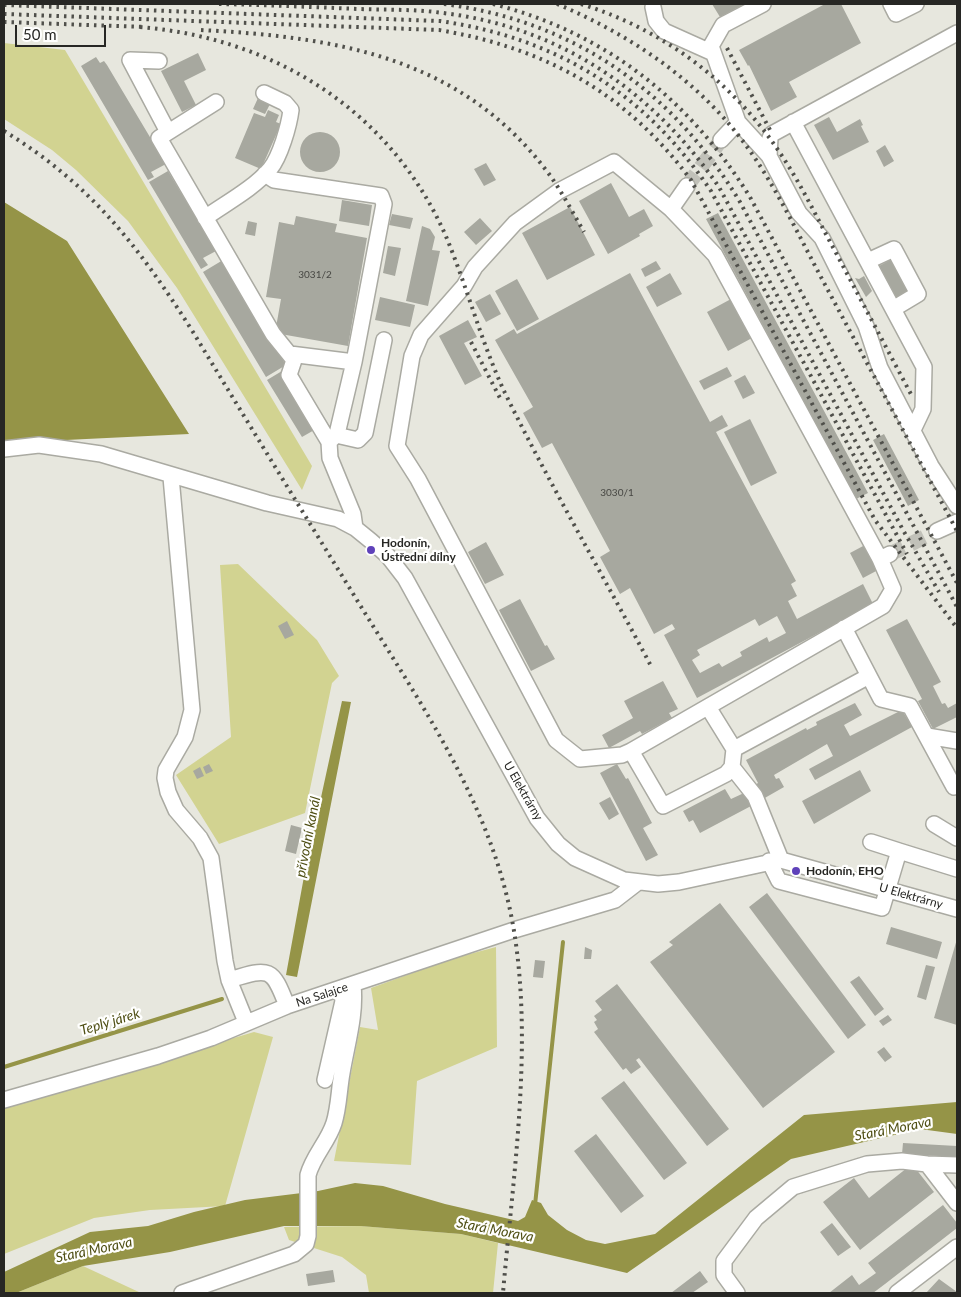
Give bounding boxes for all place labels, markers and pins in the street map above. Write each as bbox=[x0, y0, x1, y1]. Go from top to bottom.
place label: Hodonín, Ústřední dílny bbox=[381, 536, 456, 564]
marker: Hodonín, Ústřední dílny bbox=[365, 544, 377, 556]
place label: Hodonín, EHO bbox=[806, 864, 884, 878]
marker: Hodonín, EHO bbox=[790, 865, 802, 877]

